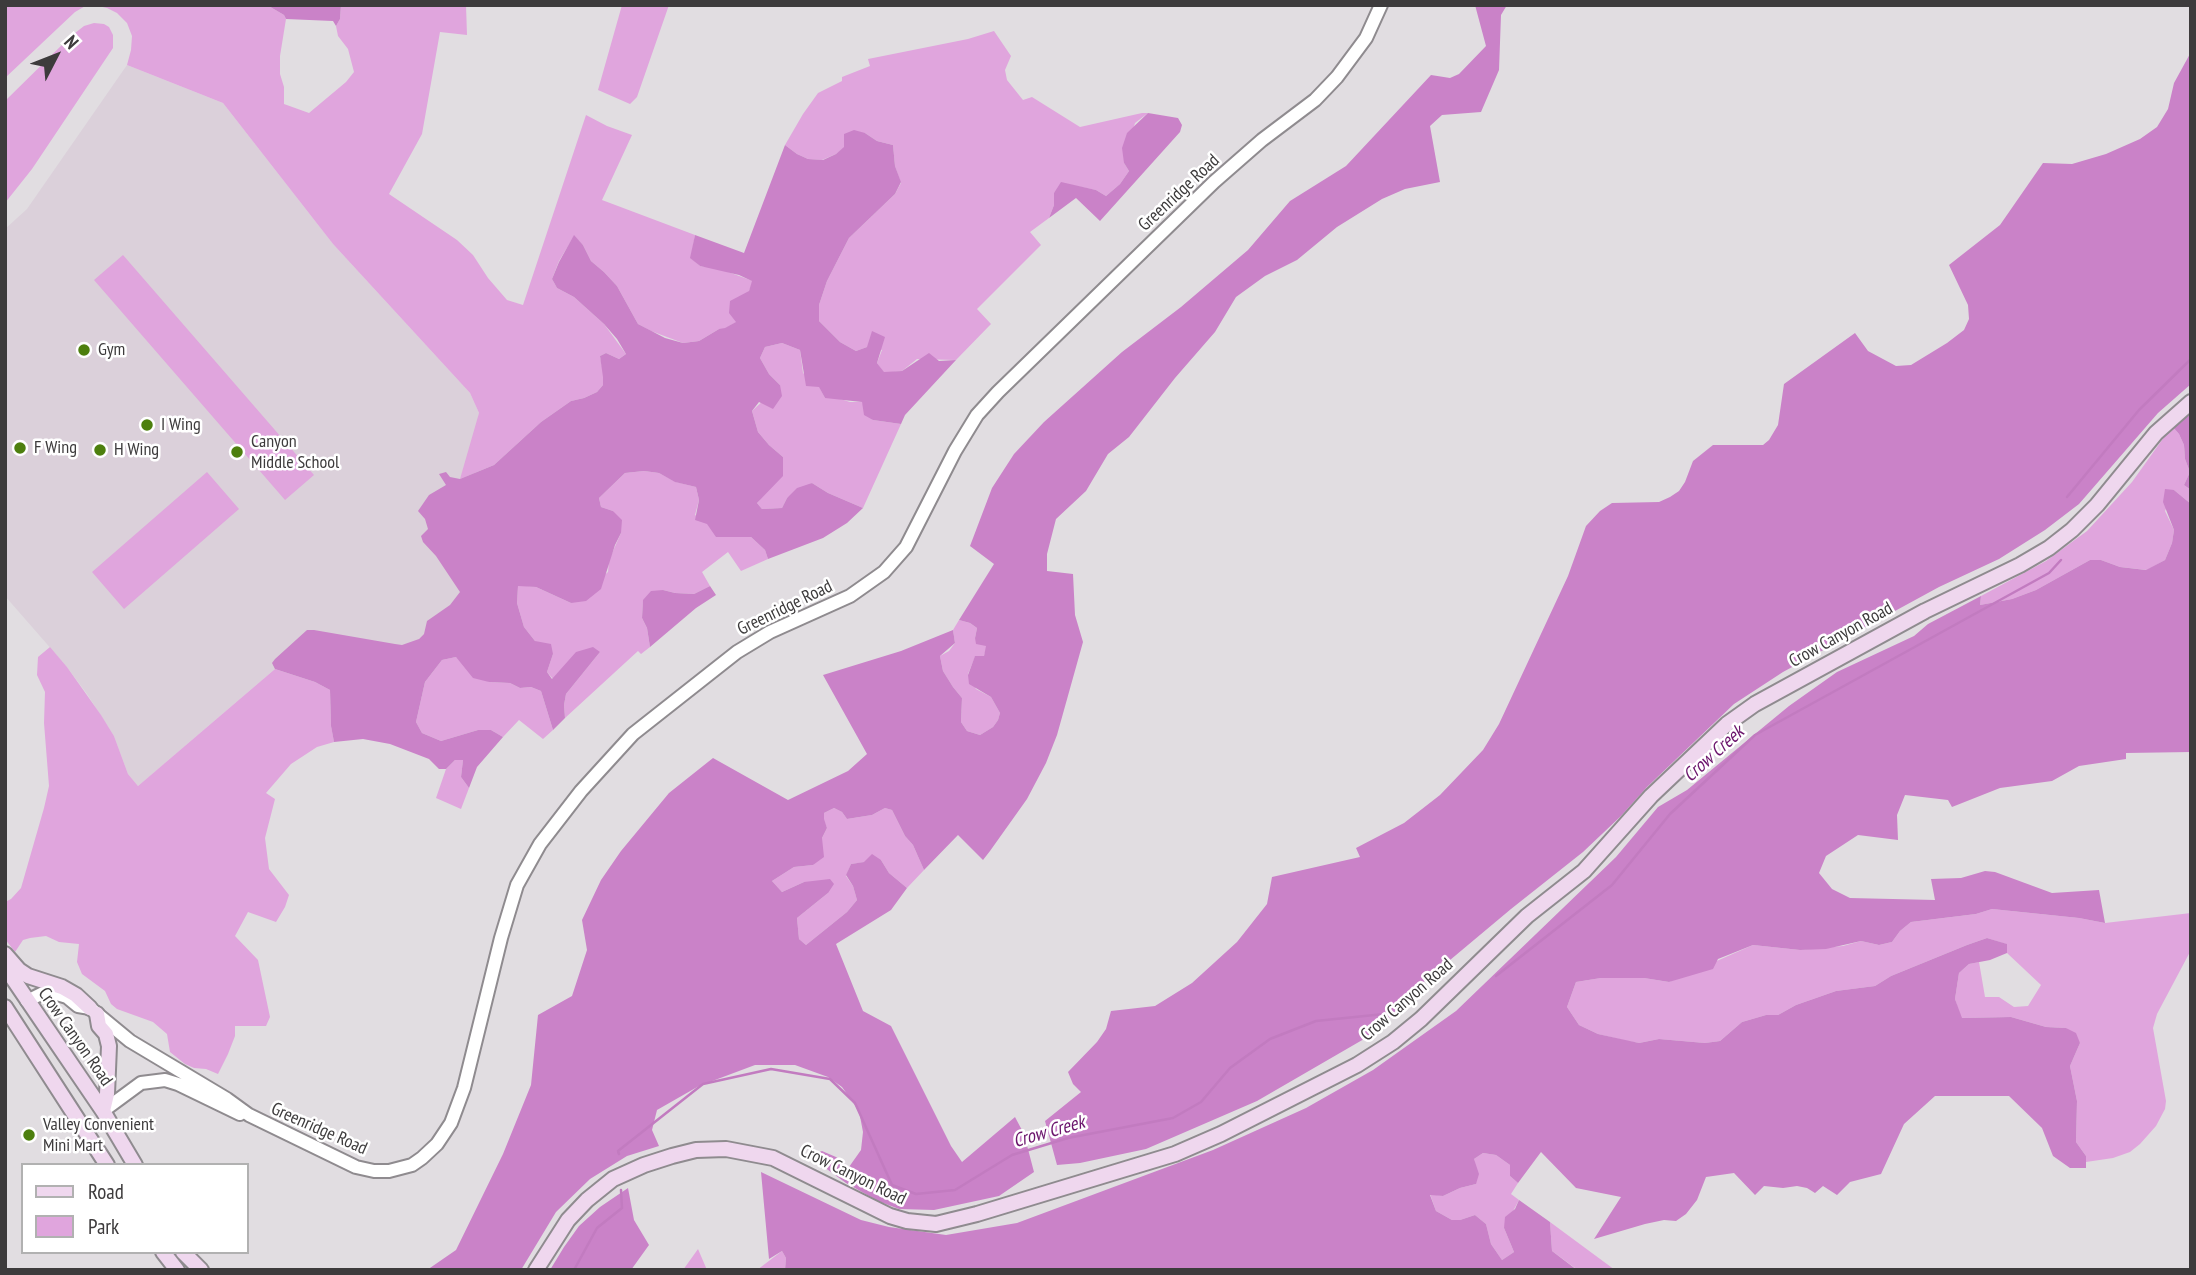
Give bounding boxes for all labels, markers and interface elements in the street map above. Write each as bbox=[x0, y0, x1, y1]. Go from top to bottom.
north arrow bbox=[21, 21, 91, 91]
text: N bbox=[59, 30, 84, 54]
street label: Greenridge Road bbox=[1134, 150, 1224, 236]
place label: Gym bbox=[98, 339, 125, 361]
marker: Gym bbox=[76, 342, 92, 358]
place label: I Wing bbox=[161, 414, 201, 436]
marker: I Wing bbox=[139, 417, 155, 433]
place label: Canyon Middle School bbox=[251, 431, 339, 474]
place label: F Wing bbox=[34, 437, 77, 459]
place label: H Wing bbox=[114, 439, 159, 461]
marker: F Wing bbox=[12, 440, 28, 456]
marker: H Wing bbox=[92, 442, 108, 458]
marker: Canyon Middle School bbox=[229, 444, 245, 460]
street label: Greenridge Road bbox=[734, 576, 836, 640]
street label: Crow Canyon Road bbox=[1785, 598, 1897, 672]
water label: Crow Creek bbox=[1679, 721, 1749, 787]
street label: Crow Canyon Road bbox=[1356, 954, 1458, 1046]
street label: Crow Canyon Road bbox=[33, 984, 117, 1090]
street label: Greenridge Road bbox=[268, 1098, 370, 1160]
water label: Crow Creek bbox=[1011, 1111, 1087, 1153]
place label: Valley Convenient Mini Mart bbox=[43, 1114, 154, 1156]
marker: Valley Convenient Mini Mart bbox=[21, 1127, 37, 1143]
street label: Crow Canyon Road bbox=[797, 1140, 909, 1210]
legend bbox=[21, 1163, 248, 1254]
text: Road bbox=[88, 1178, 124, 1205]
text: Park bbox=[88, 1213, 119, 1240]

